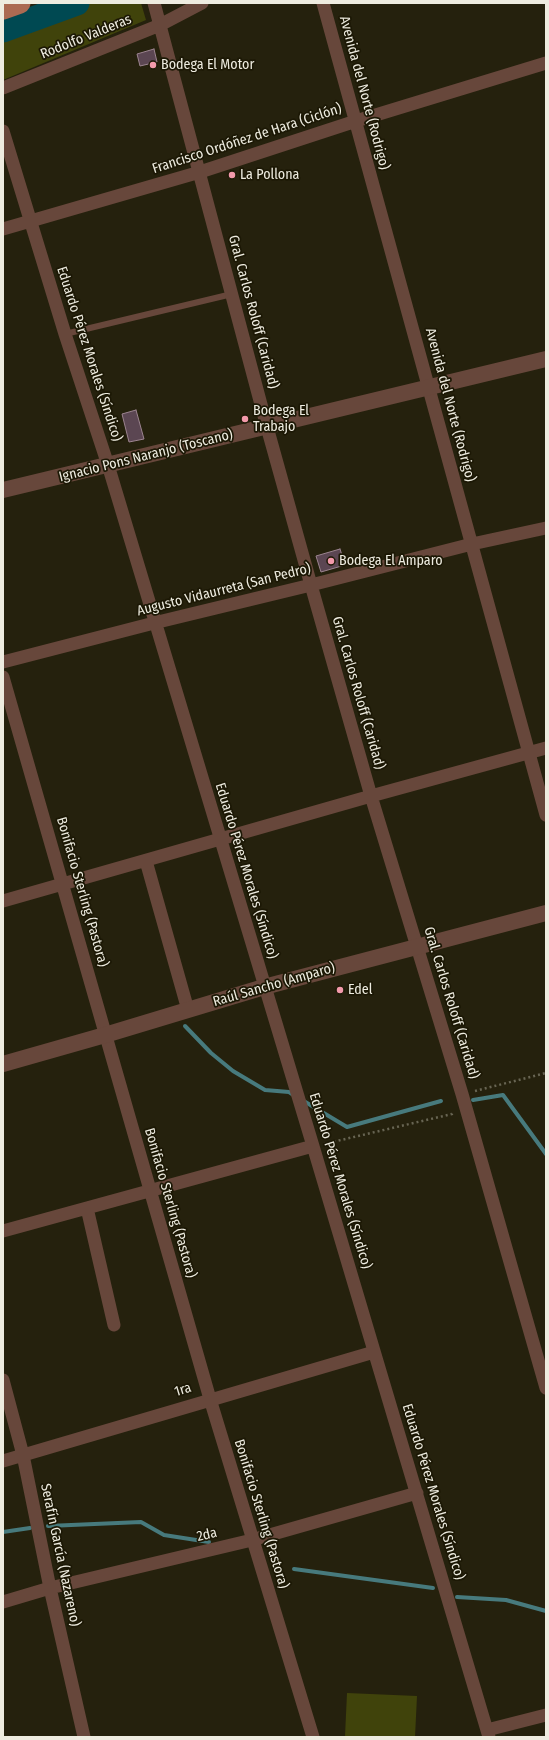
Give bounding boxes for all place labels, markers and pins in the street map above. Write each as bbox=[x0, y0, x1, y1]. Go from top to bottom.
place label: Bodega El Motor bbox=[161, 57, 254, 73]
marker: Bodega El Motor bbox=[148, 60, 158, 70]
place label: La Pollona bbox=[240, 167, 299, 183]
marker: La Pollona bbox=[227, 170, 237, 180]
place label: Bodega El Trabajo bbox=[253, 403, 309, 436]
marker: Bodega El Trabajo bbox=[240, 414, 250, 424]
place label: Bodega El Amparo bbox=[339, 553, 443, 569]
marker: Bodega El Amparo bbox=[326, 556, 336, 566]
place label: Edel bbox=[348, 982, 372, 998]
marker: Edel bbox=[335, 985, 345, 995]

